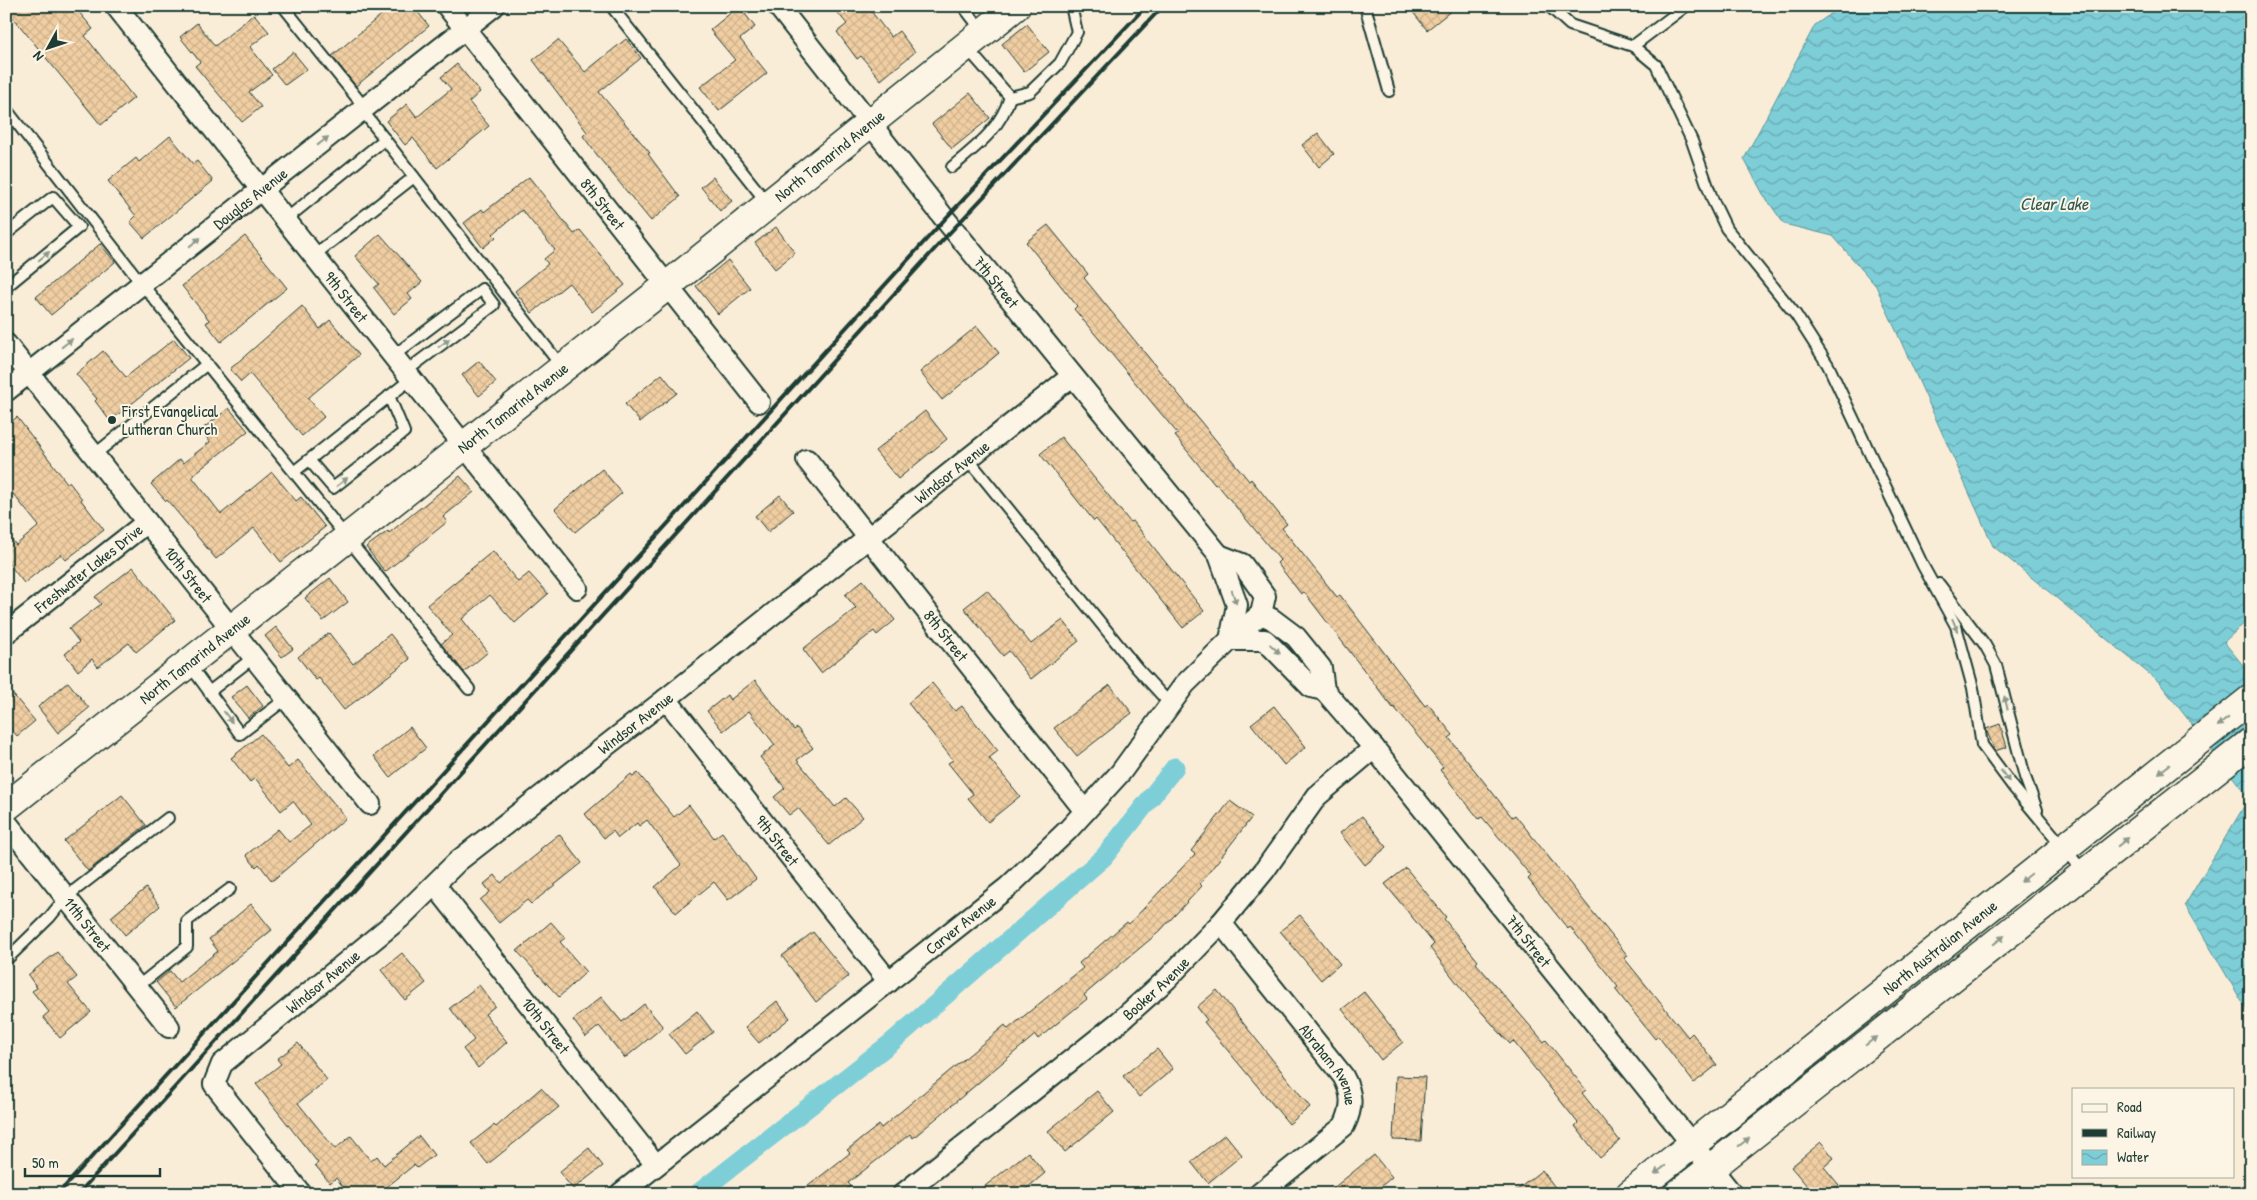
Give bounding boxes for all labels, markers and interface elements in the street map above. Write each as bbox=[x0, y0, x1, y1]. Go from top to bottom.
north arrow bbox=[22, 22, 72, 72]
text: N bbox=[28, 47, 47, 66]
street label: North Tamarind Avenue bbox=[770, 104, 890, 207]
one-way arrow bbox=[316, 136, 329, 147]
street label: Douglas Avenue bbox=[209, 162, 292, 234]
street label: 8th Street bbox=[576, 173, 631, 235]
water label: Clear Lake bbox=[2020, 191, 2089, 216]
one-way arrow bbox=[188, 237, 201, 248]
one-way arrow bbox=[37, 250, 50, 261]
street label: 7th Street bbox=[969, 251, 1025, 313]
street label: 9th Street bbox=[319, 267, 374, 327]
one-way arrow bbox=[61, 337, 74, 348]
one-way arrow bbox=[437, 337, 450, 348]
street label: North Tamarind Avenue bbox=[452, 357, 573, 458]
place label: First Evangelical Lutheran Church bbox=[121, 400, 219, 440]
marker: First Evangelical Lutheran Church bbox=[106, 414, 118, 426]
street label: Windsor Avenue bbox=[910, 435, 994, 508]
one-way arrow bbox=[335, 476, 348, 487]
street label: Freshwater Lakes Drive bbox=[29, 518, 148, 618]
street label: 10th Street bbox=[159, 542, 218, 608]
one-way arrow bbox=[1231, 589, 1238, 604]
street label: 8th Street bbox=[919, 605, 974, 666]
street label: North Tamarind Avenue bbox=[134, 607, 255, 709]
one-way arrow bbox=[1951, 618, 1959, 632]
one-way arrow bbox=[1269, 643, 1281, 655]
street label: Windsor Avenue bbox=[593, 686, 678, 759]
one-way arrow bbox=[2002, 696, 2010, 711]
one-way arrow bbox=[223, 710, 233, 724]
one-way arrow bbox=[2216, 716, 2229, 727]
one-way arrow bbox=[2157, 763, 2170, 774]
one-way arrow bbox=[2000, 769, 2010, 783]
street label: 9th Street bbox=[750, 810, 805, 871]
one-way arrow bbox=[2116, 837, 2129, 848]
one-way arrow bbox=[2020, 873, 2033, 884]
street label: Carver Avenue bbox=[920, 889, 1001, 960]
street label: 11th Street bbox=[59, 892, 117, 957]
street label: North Australian Avenue bbox=[1878, 894, 2002, 1000]
street label: 7th Street bbox=[1501, 910, 1557, 972]
one-way arrow bbox=[1992, 935, 2005, 946]
street label: Windsor Avenue bbox=[281, 944, 365, 1018]
street label: Booker Avenue bbox=[1117, 951, 1195, 1025]
street label: 10th Street bbox=[517, 993, 575, 1059]
street label: Abraham Avenue bbox=[1294, 1019, 1362, 1106]
one-way arrow bbox=[1865, 1035, 1878, 1046]
legend bbox=[2072, 1088, 2234, 1178]
text: Road bbox=[2117, 1096, 2142, 1117]
text: Railway bbox=[2117, 1122, 2156, 1143]
one-way arrow bbox=[1737, 1136, 1750, 1147]
scale bar bbox=[25, 1145, 160, 1177]
text: Water bbox=[2117, 1146, 2149, 1167]
text: 50 m bbox=[32, 1152, 59, 1173]
one-way arrow bbox=[1654, 1164, 1667, 1175]

